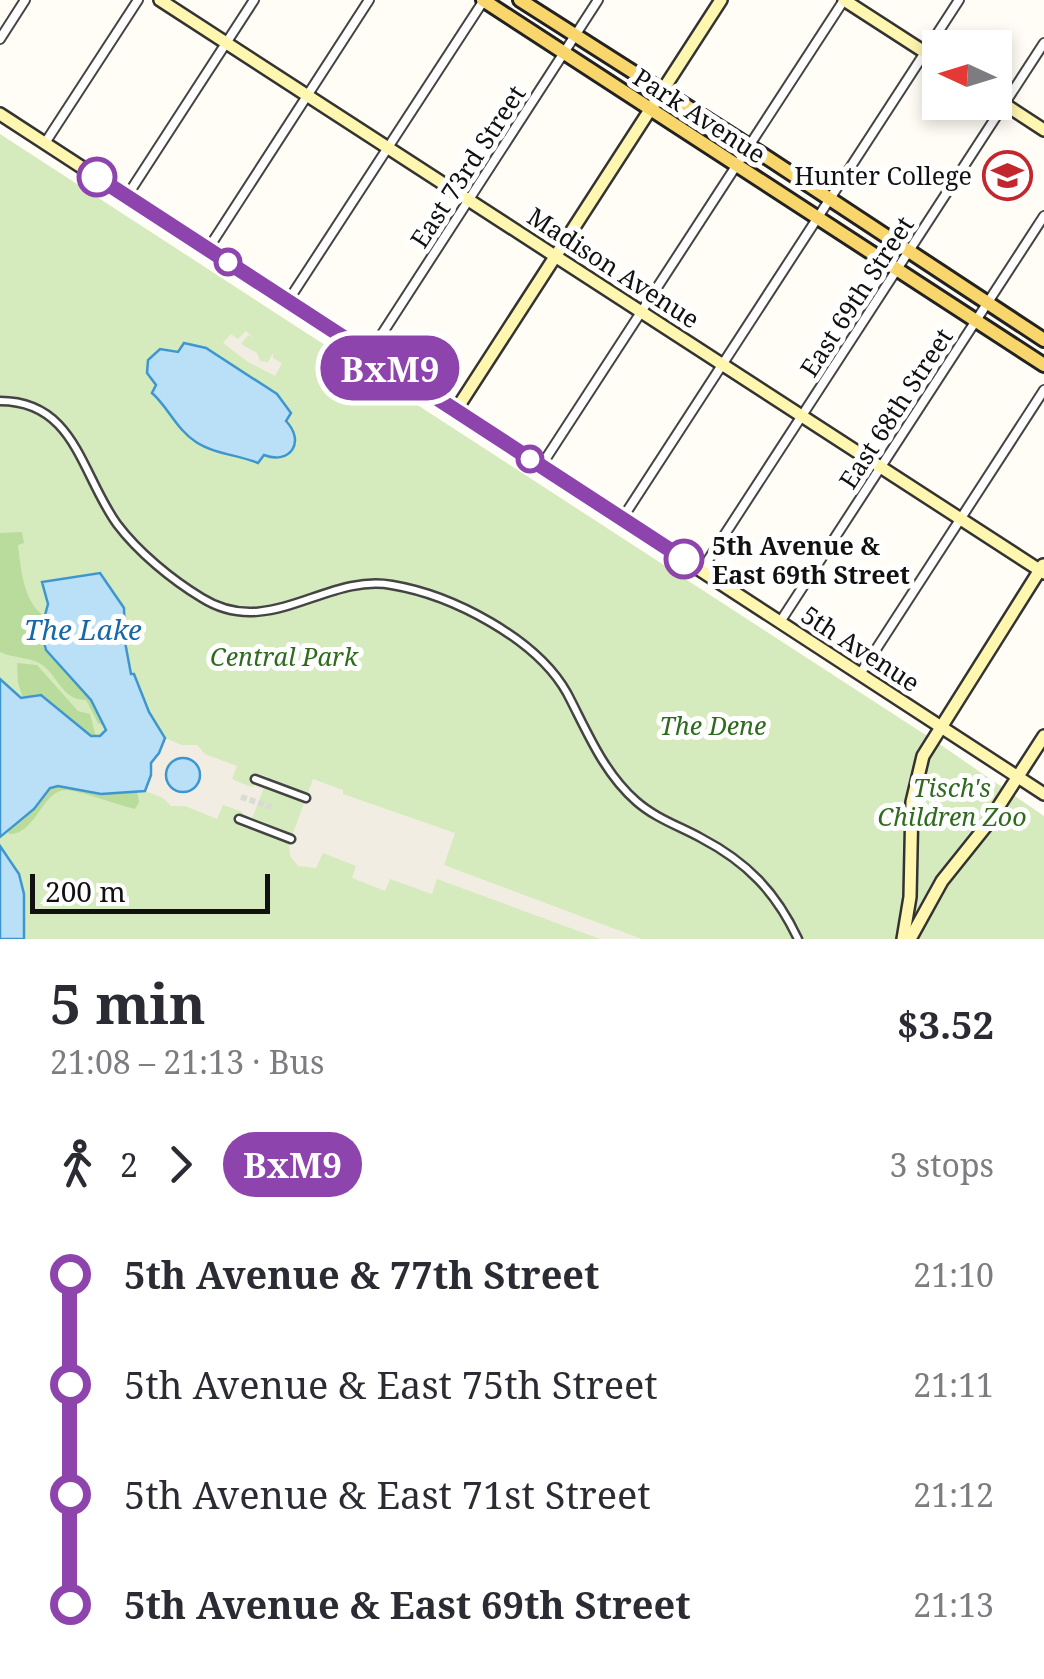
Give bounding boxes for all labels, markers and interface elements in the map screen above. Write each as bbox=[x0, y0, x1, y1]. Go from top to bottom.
north arrow bbox=[922, 30, 1012, 120]
map controls bbox=[922, 30, 1012, 120]
street label: Park Avenue bbox=[627, 60, 773, 170]
street label: East 73rd Street bbox=[402, 78, 532, 254]
school or university icon: Hunter College bbox=[981, 149, 1033, 201]
unlabelled marker bbox=[78, 158, 116, 196]
place label: Hunter College bbox=[794, 158, 972, 192]
street label: Madison Avenue bbox=[521, 199, 707, 335]
street label: East 69th Street bbox=[791, 209, 921, 383]
unlabelled marker bbox=[215, 249, 241, 275]
street label: East 68th Street bbox=[830, 321, 960, 495]
line badge: BxM9 bbox=[320, 336, 460, 400]
text: BxM9 bbox=[340, 345, 440, 392]
unlabelled marker bbox=[517, 446, 543, 472]
place label: 5th Avenue & East 69th Street bbox=[712, 528, 910, 591]
marker: 5th Avenue & East 69th Street bbox=[665, 540, 703, 578]
street label: 5th Avenue bbox=[795, 597, 927, 699]
water label: The Lake bbox=[24, 610, 142, 648]
park label: Central Park bbox=[210, 639, 359, 673]
park label: The Dene bbox=[660, 708, 766, 742]
park label: Tisch's Children Zoo bbox=[877, 770, 1027, 833]
scale bar bbox=[30, 869, 270, 914]
text: 200 m bbox=[45, 872, 126, 910]
text: 5 min bbox=[50, 965, 206, 1040]
text: $3.52 bbox=[897, 998, 994, 1050]
text: 21:08 – 21:13 · Bus bbox=[50, 1040, 324, 1083]
icon: walk bbox=[50, 1137, 105, 1192]
icon: forward bbox=[153, 1137, 208, 1192]
text: BxM9 bbox=[243, 1141, 342, 1188]
text: 2 bbox=[120, 1143, 138, 1186]
text: 3 stops bbox=[890, 1143, 994, 1186]
text: 5th Avenue & 77th Street bbox=[124, 1248, 600, 1300]
text: 21:10 bbox=[913, 1253, 994, 1296]
text: 5th Avenue & East 75th Street bbox=[124, 1358, 658, 1410]
text: 21:11 bbox=[913, 1363, 994, 1406]
text: 5th Avenue & East 71st Street bbox=[124, 1468, 651, 1520]
text: 21:12 bbox=[913, 1473, 994, 1516]
text: 5th Avenue & East 69th Street bbox=[124, 1578, 691, 1630]
text: 21:13 bbox=[913, 1583, 994, 1626]

